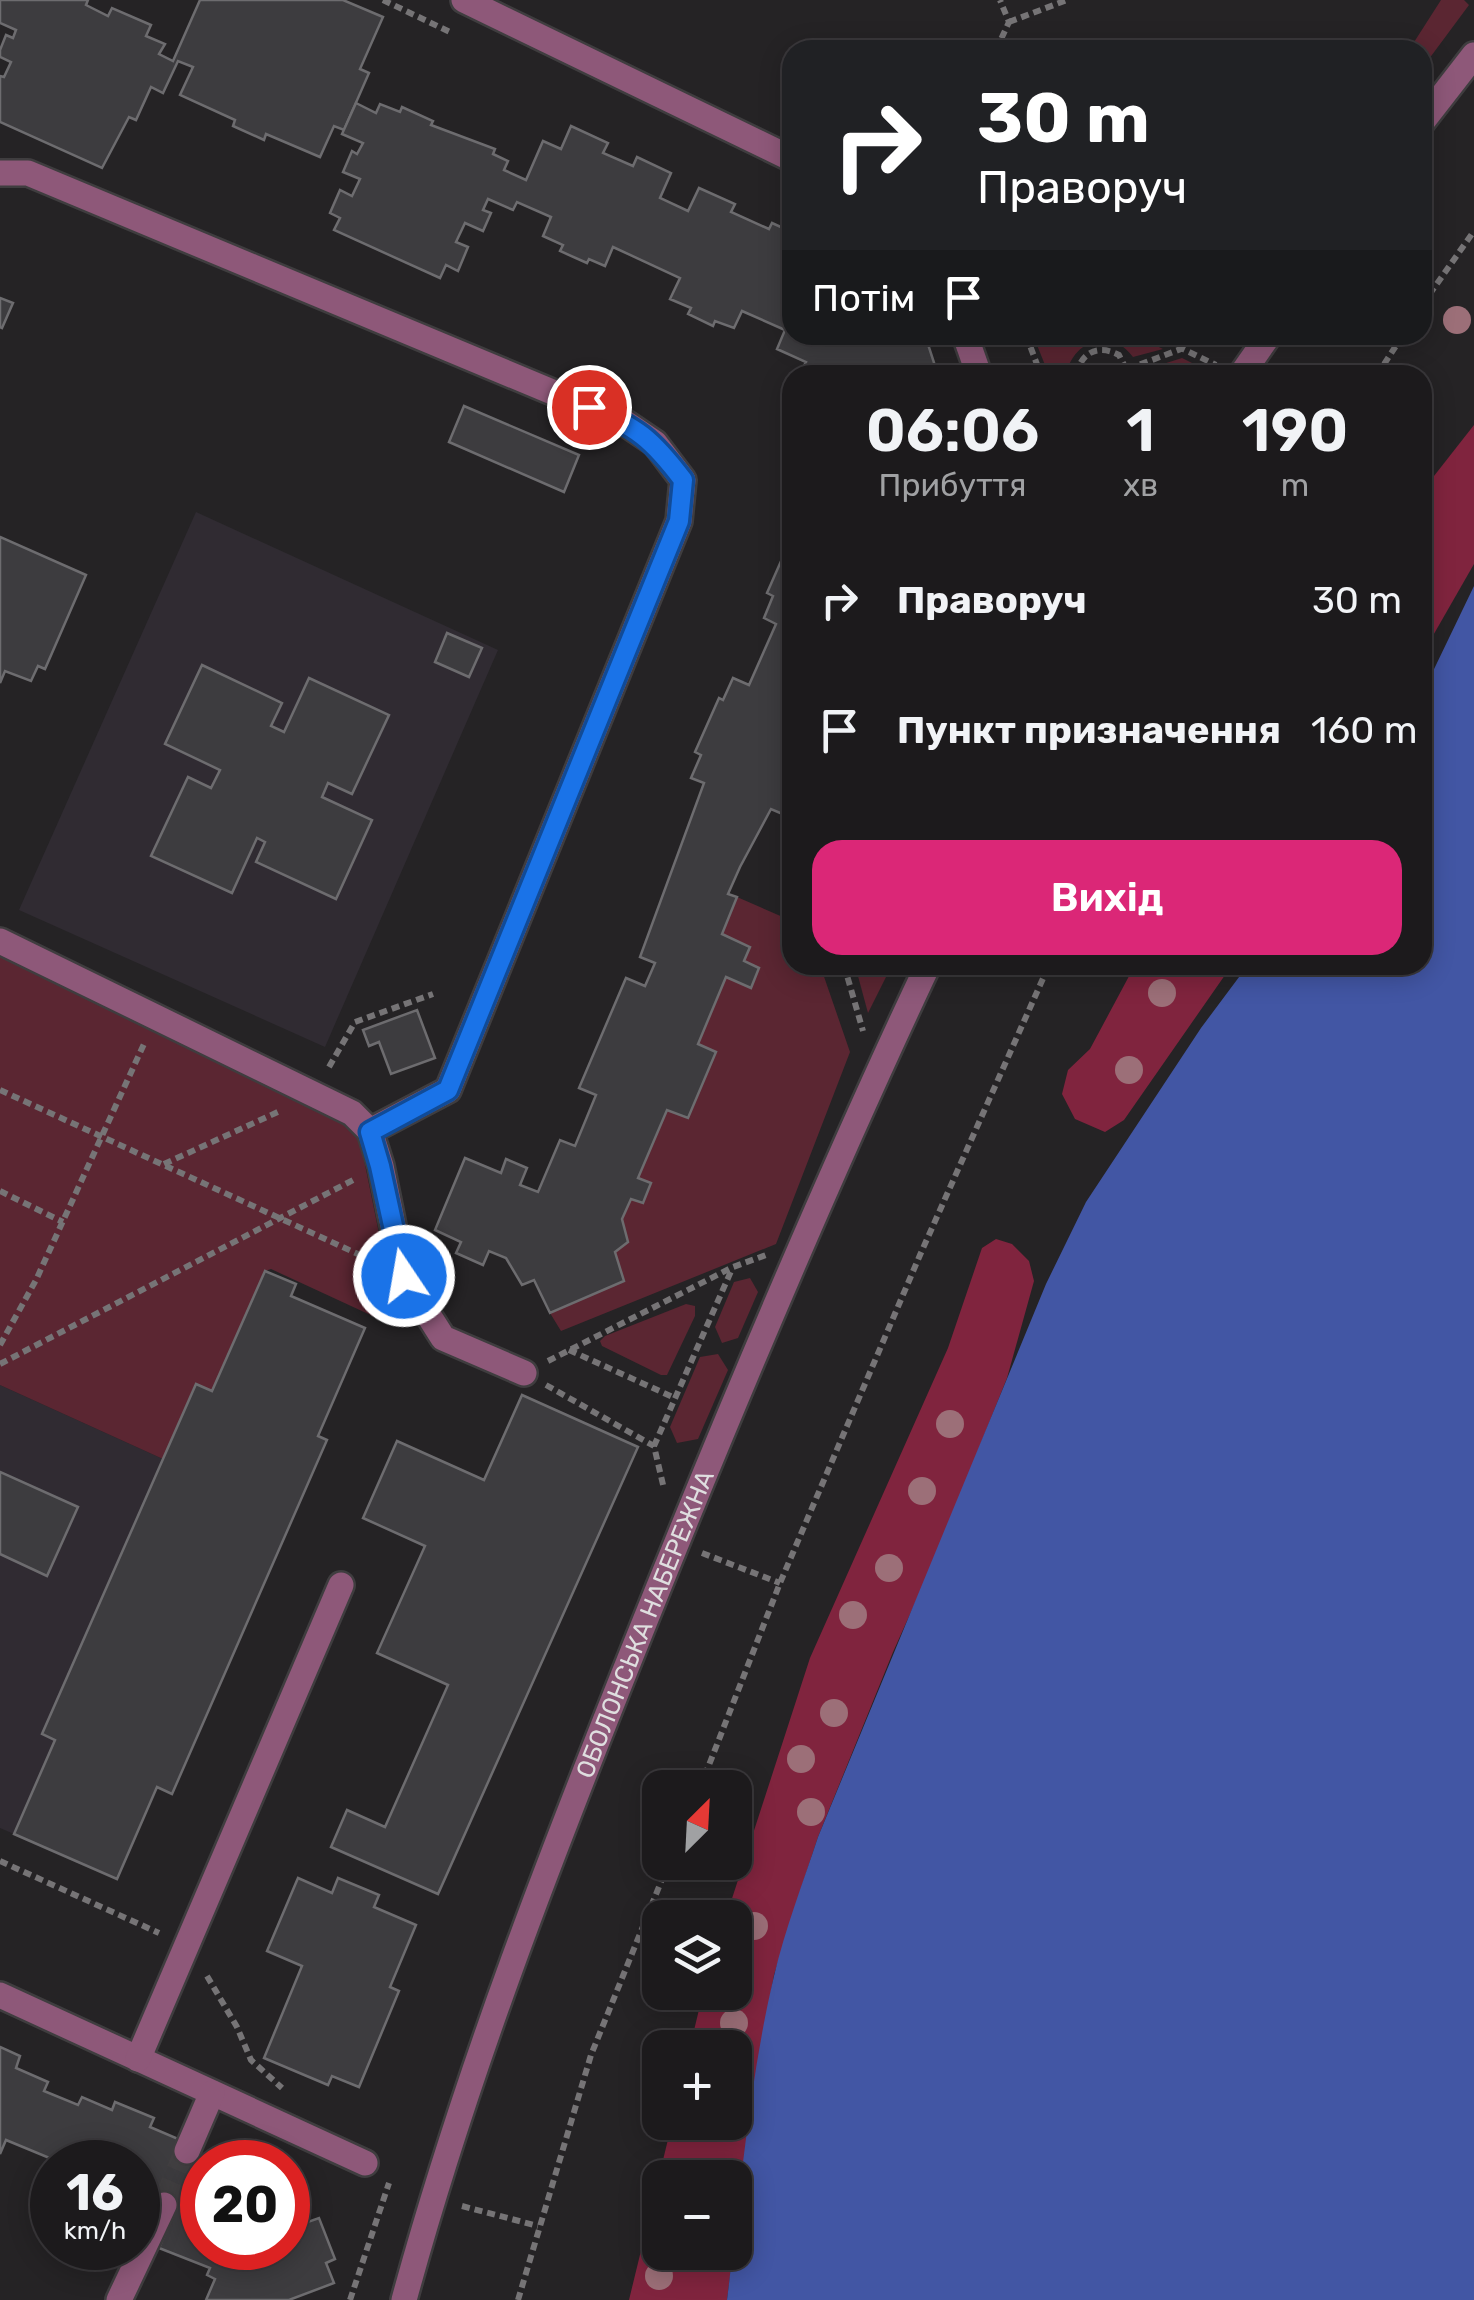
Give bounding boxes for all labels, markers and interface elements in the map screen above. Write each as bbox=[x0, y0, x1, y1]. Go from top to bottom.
text: 30 m bbox=[977, 77, 1150, 160]
icon: right bbox=[812, 80, 942, 210]
text: Праворуч bbox=[977, 161, 1187, 214]
icon: arrive bbox=[936, 270, 991, 325]
text: Потім bbox=[812, 275, 916, 321]
pin bbox=[547, 365, 632, 450]
icon: arrive bbox=[562, 380, 617, 435]
text: 06:06 bbox=[866, 395, 1039, 466]
text: 1 bbox=[1126, 395, 1155, 466]
text: 190 bbox=[1242, 395, 1348, 466]
text: Прибуття bbox=[879, 466, 1026, 504]
text: хв bbox=[1123, 466, 1158, 504]
text: m bbox=[1281, 466, 1309, 504]
icon: right bbox=[812, 573, 867, 628]
text: Праворуч bbox=[897, 577, 1087, 623]
text: 30 m bbox=[1312, 577, 1402, 623]
icon: arrive bbox=[812, 703, 867, 758]
text: Пункт призначення bbox=[897, 707, 1281, 753]
text: 160 m bbox=[1311, 707, 1417, 753]
button: Вихід bbox=[812, 840, 1402, 955]
position arrow bbox=[352, 1224, 456, 1328]
street label: ОБОЛОНСЬКА НАБЕРЕЖНА bbox=[570, 1466, 719, 1782]
north arrow bbox=[642, 1770, 752, 1880]
map controls bbox=[642, 1770, 752, 2270]
button: layers bbox=[642, 1900, 752, 2010]
button: + bbox=[642, 2030, 752, 2140]
speed limit sign: 20 bbox=[180, 2140, 310, 2270]
button: − bbox=[642, 2160, 752, 2270]
text: 16 bbox=[66, 2163, 124, 2223]
text: km/h bbox=[64, 2216, 126, 2245]

